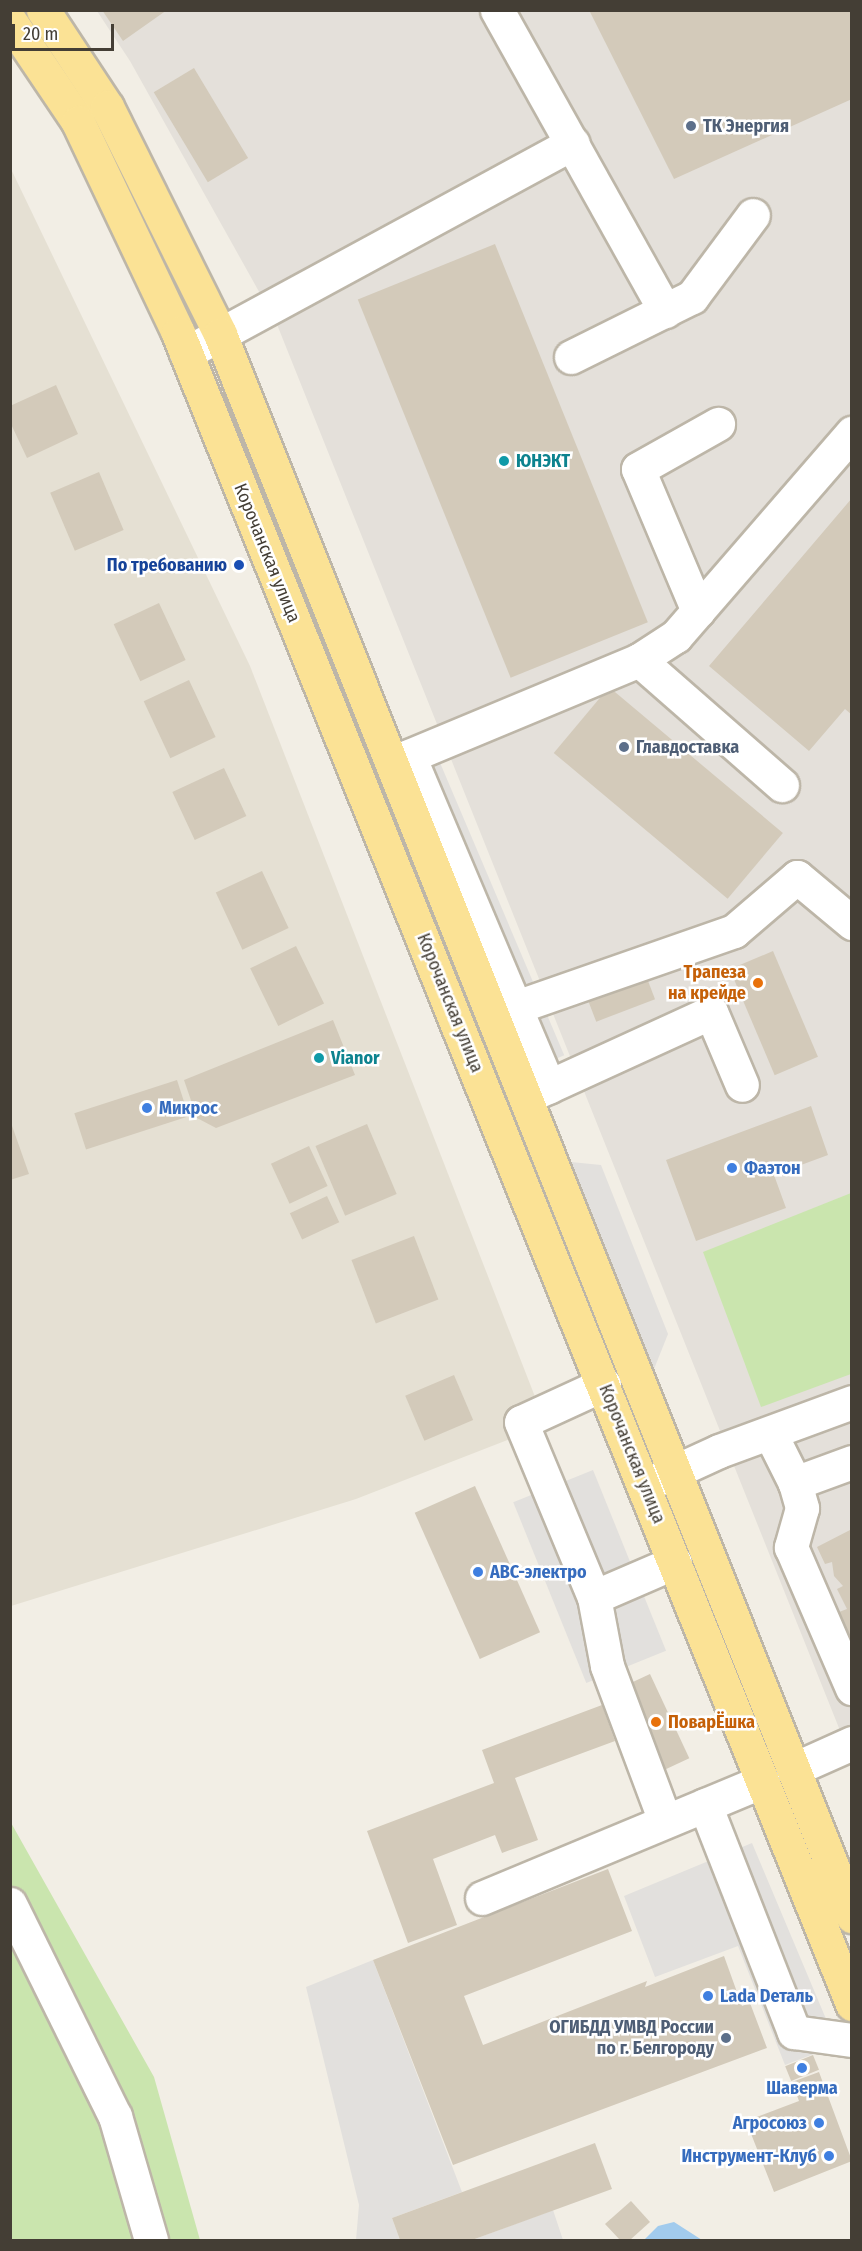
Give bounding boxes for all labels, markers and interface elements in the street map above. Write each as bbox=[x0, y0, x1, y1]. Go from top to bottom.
scale bar bbox=[15, 12, 117, 50]
text: 20 m bbox=[23, 23, 58, 45]
place label: ТК Энергия bbox=[703, 115, 789, 137]
marker: ТК Энергия bbox=[684, 119, 698, 133]
place label: ЮНЭКТ bbox=[516, 450, 570, 472]
marker: ЮНЭКТ bbox=[497, 454, 511, 468]
street label: Корочанская улица bbox=[229, 480, 305, 626]
place label: По требованию bbox=[107, 554, 227, 576]
marker: По требованию bbox=[232, 558, 246, 572]
place label: Главдоставка bbox=[636, 736, 739, 758]
marker: Главдоставка bbox=[617, 740, 631, 754]
street label: Корочанская улица bbox=[412, 930, 488, 1076]
place label: Трапеза на крейде bbox=[668, 962, 746, 1004]
marker: Трапеза на крейде bbox=[751, 976, 765, 990]
place label: Vianor bbox=[331, 1047, 380, 1069]
marker: Vianor bbox=[312, 1051, 326, 1065]
place label: Микрос bbox=[159, 1097, 218, 1119]
marker: Микрос bbox=[140, 1101, 154, 1115]
place label: Фаэтон bbox=[744, 1157, 801, 1179]
marker: Фаэтон bbox=[725, 1161, 739, 1175]
street label: Корочанская улица bbox=[594, 1381, 670, 1527]
place label: АВС-электро bbox=[490, 1561, 587, 1583]
marker: АВС-электро bbox=[471, 1565, 485, 1579]
place label: ПоварЁшка bbox=[668, 1711, 755, 1733]
marker: ПоварЁшка bbox=[649, 1715, 663, 1729]
place label: Lada Dеталь bbox=[720, 1985, 813, 2007]
marker: Lada Dеталь bbox=[701, 1989, 715, 2003]
place label: ОГИБДД УМВД России по г. Белгороду bbox=[549, 2017, 714, 2060]
marker: ОГИБДД УМВД России по г. Белгороду bbox=[719, 2031, 733, 2045]
marker: Шаверма bbox=[795, 2061, 809, 2075]
place label: Шаверма bbox=[766, 2077, 838, 2099]
place label: Агросоюз bbox=[733, 2112, 807, 2134]
marker: Агросоюз bbox=[812, 2116, 826, 2130]
place label: Инструмент-Клуб bbox=[682, 2145, 817, 2167]
marker: Инструмент-Клуб bbox=[822, 2149, 836, 2163]

